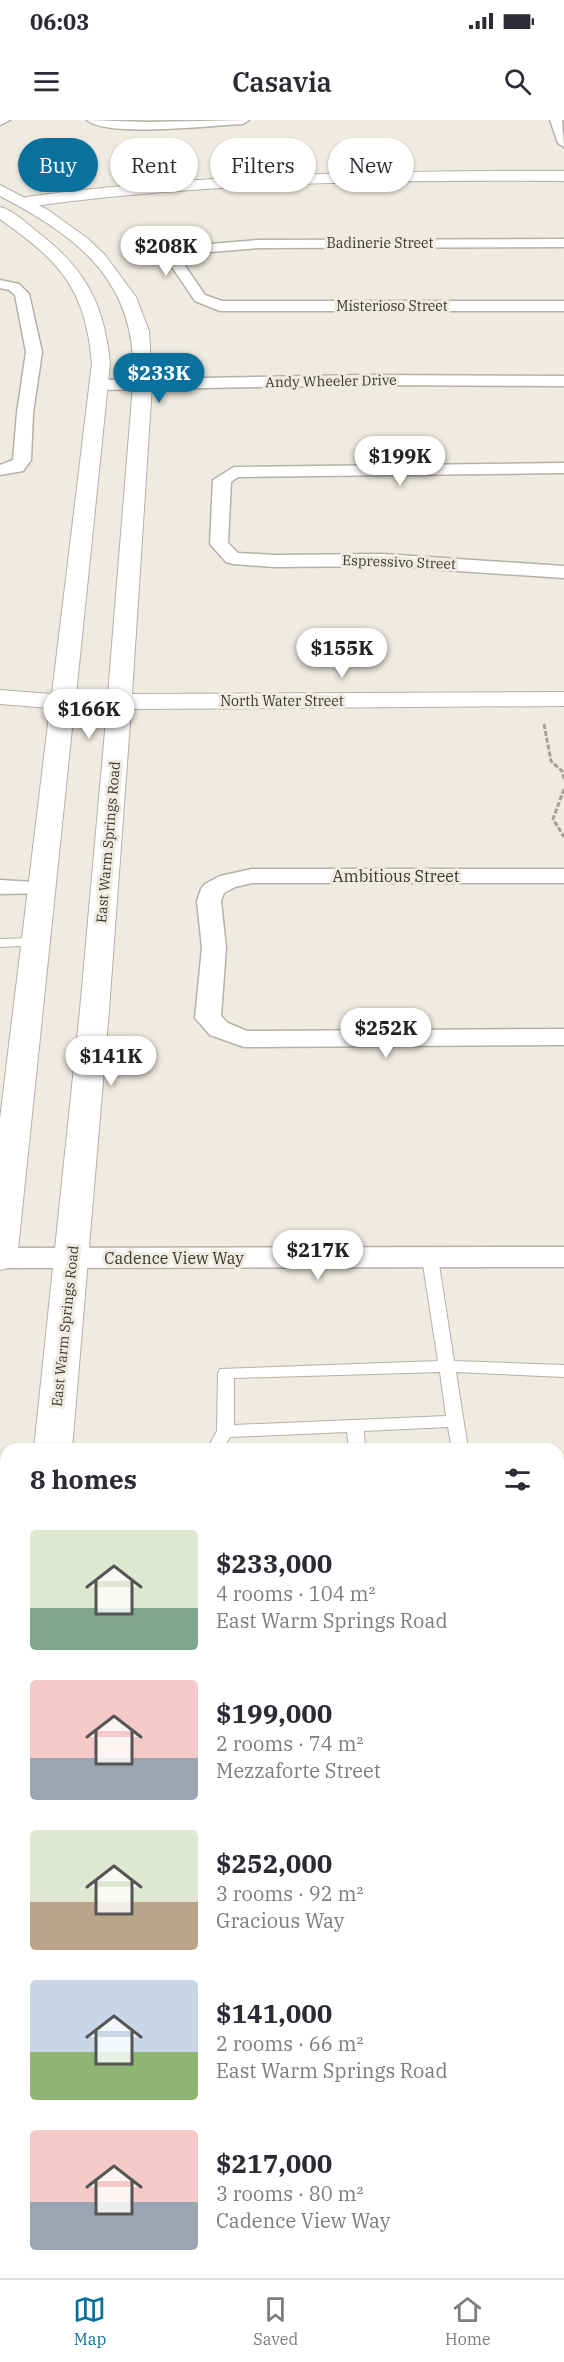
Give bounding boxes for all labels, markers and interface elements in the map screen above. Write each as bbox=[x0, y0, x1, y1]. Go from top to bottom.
text: 06:03 bbox=[30, 7, 89, 36]
text: Casavia bbox=[232, 64, 332, 99]
icon: menu bbox=[30, 65, 63, 98]
icon: search bbox=[501, 65, 534, 98]
chip: Buy bbox=[18, 138, 98, 192]
chip: Rent bbox=[110, 138, 198, 192]
chip: Filters bbox=[210, 138, 316, 192]
chip: New bbox=[328, 138, 414, 192]
pin: $208K bbox=[124, 226, 208, 277]
text: $208K bbox=[134, 232, 198, 259]
street label: Badinerie Street bbox=[326, 234, 434, 252]
street label: Misterioso Street bbox=[336, 297, 448, 315]
pin: $233K bbox=[117, 353, 201, 404]
text: $233K bbox=[127, 359, 191, 386]
street label: Andy Wheeler Drive bbox=[265, 371, 397, 391]
pin: $199K bbox=[358, 436, 442, 487]
text: $199K bbox=[368, 442, 432, 469]
street label: Espressivo Street bbox=[342, 551, 456, 573]
pin: $155K bbox=[300, 628, 384, 679]
text: $155K bbox=[310, 634, 374, 661]
pin: $166K bbox=[47, 689, 131, 740]
street label: North Water Street bbox=[220, 692, 344, 710]
text: $166K bbox=[57, 695, 121, 722]
street label: East Warm Springs Road bbox=[92, 760, 124, 924]
street label: Ambitious Street bbox=[333, 866, 460, 886]
pin: $252K bbox=[344, 1008, 428, 1059]
text: $252K bbox=[354, 1014, 418, 1041]
pin: $141K bbox=[69, 1036, 153, 1087]
text: $141K bbox=[79, 1042, 143, 1069]
pin: $217K bbox=[276, 1230, 360, 1281]
text: $217K bbox=[286, 1236, 350, 1263]
street label: East Warm Springs Road bbox=[48, 1244, 82, 1408]
street label: Cadence View Way bbox=[104, 1248, 244, 1268]
text: 8 homes bbox=[30, 1462, 137, 1496]
icon: filters bbox=[501, 1463, 534, 1496]
text: $233,000 bbox=[216, 1546, 332, 1580]
icon: home bbox=[78, 1554, 150, 1626]
text: 4 rooms · 104 m² bbox=[216, 1580, 375, 1607]
text: East Warm Springs Road bbox=[216, 1607, 448, 1634]
text: $199,000 bbox=[216, 1696, 332, 1730]
icon: home bbox=[78, 1704, 150, 1776]
text: 2 rooms · 74 m² bbox=[216, 1730, 363, 1757]
text: Mezzaforte Street bbox=[216, 1757, 381, 1784]
text: $252,000 bbox=[216, 1846, 332, 1880]
icon: home bbox=[78, 1854, 150, 1926]
text: 3 rooms · 92 m² bbox=[216, 1880, 363, 1907]
text: Gracious Way bbox=[216, 1907, 344, 1934]
text: $141,000 bbox=[216, 1996, 332, 2030]
icon: home bbox=[78, 2004, 150, 2076]
text: 2 rooms · 66 m² bbox=[216, 2030, 363, 2057]
text: East Warm Springs Road bbox=[216, 2057, 448, 2084]
text: $217,000 bbox=[216, 2146, 332, 2180]
icon: home bbox=[78, 2154, 150, 2226]
text: 3 rooms · 80 m² bbox=[216, 2180, 363, 2207]
text: Cadence View Way bbox=[216, 2207, 390, 2234]
tab: Map bbox=[73, 2293, 106, 2349]
tab: Saved bbox=[253, 2293, 298, 2349]
tab: Home bbox=[445, 2293, 491, 2349]

